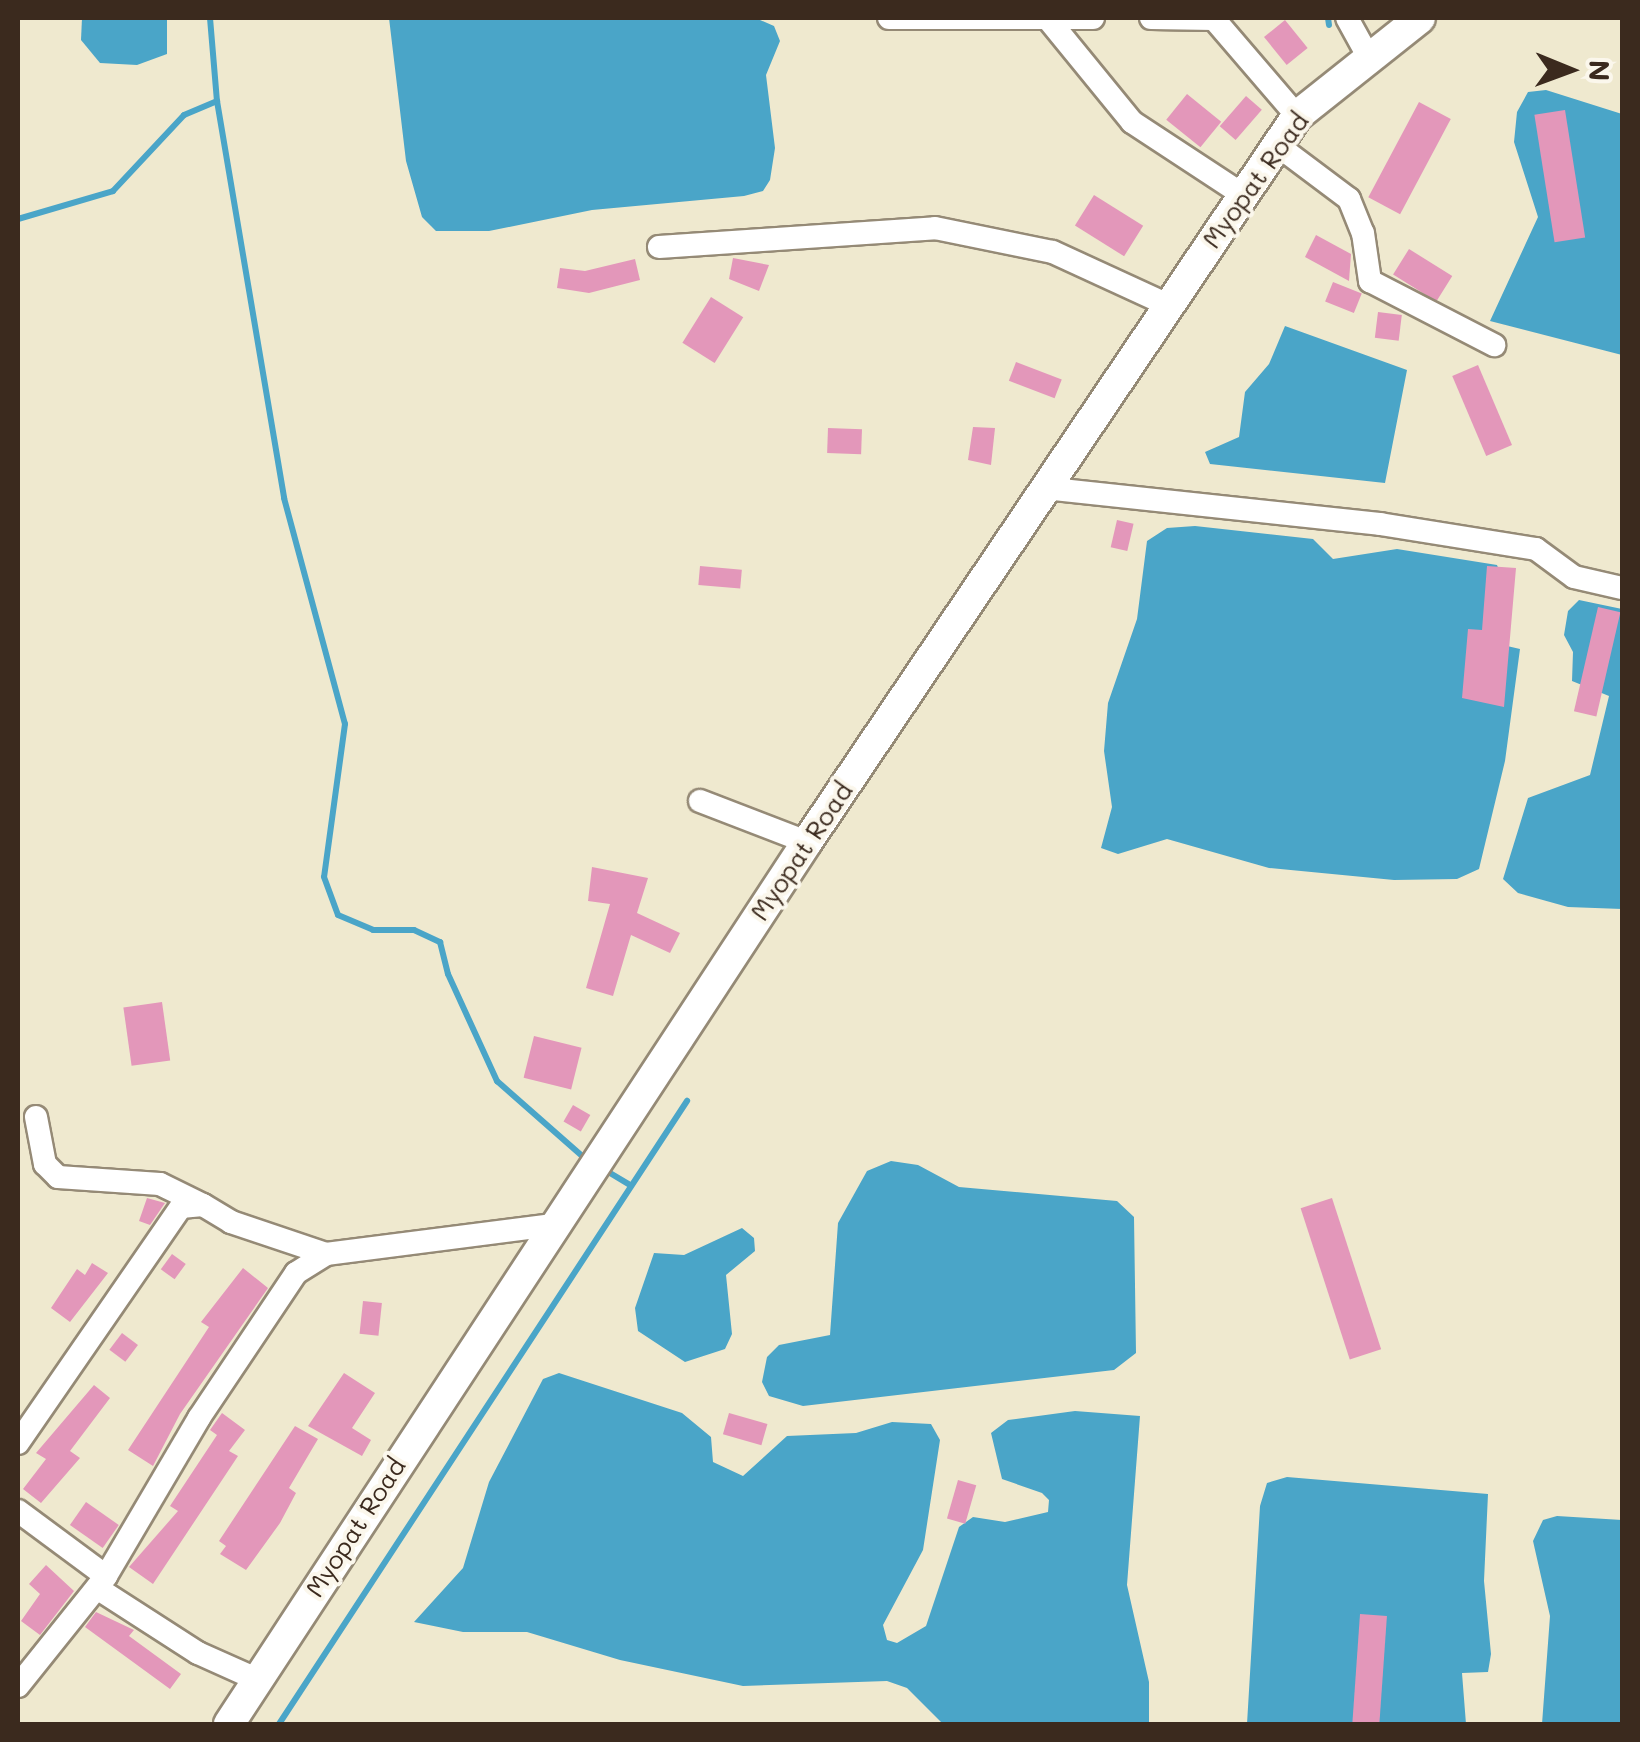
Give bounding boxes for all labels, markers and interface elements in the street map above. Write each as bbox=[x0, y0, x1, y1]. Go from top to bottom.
north arrow bbox=[1520, 20, 1620, 120]
text: N bbox=[1582, 60, 1618, 81]
street label: Myopat Road bbox=[1196, 106, 1314, 254]
street label: Myopat Road bbox=[744, 776, 858, 926]
street label: Myopat Road bbox=[299, 1452, 411, 1602]

